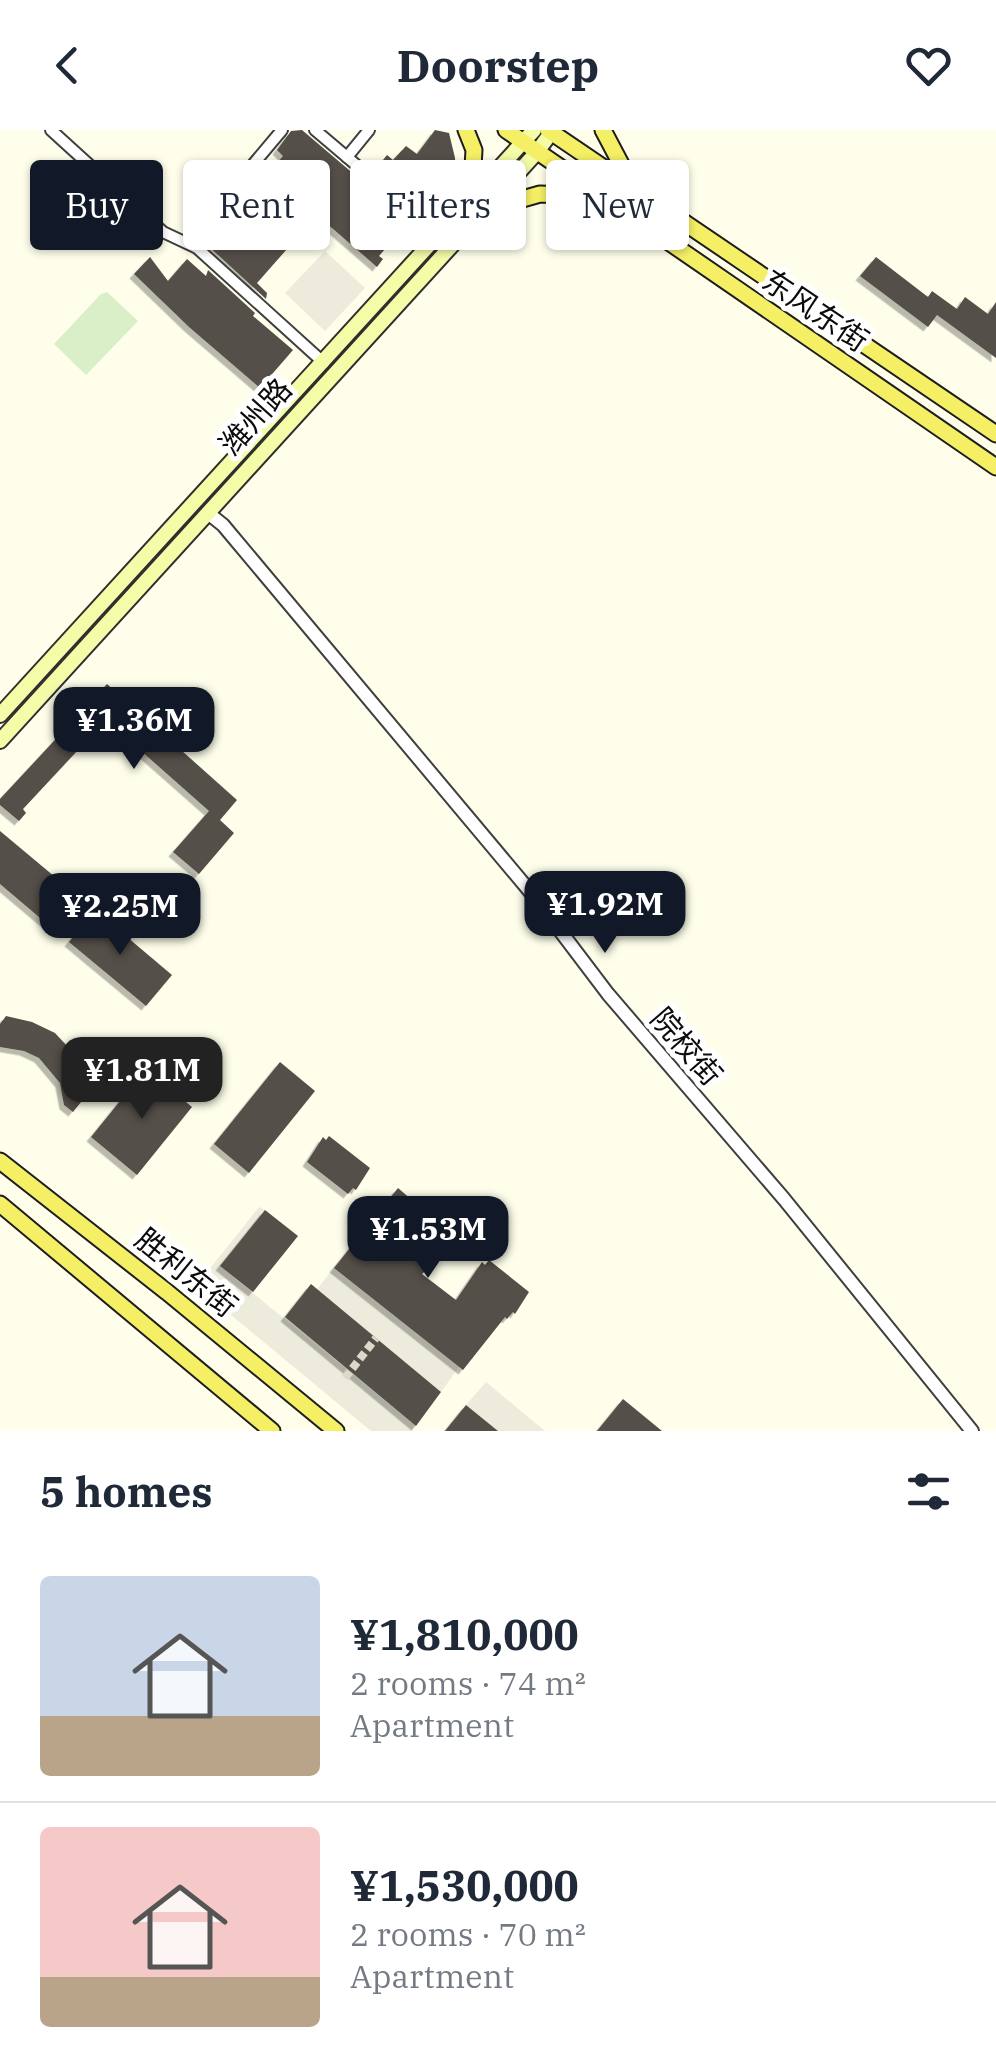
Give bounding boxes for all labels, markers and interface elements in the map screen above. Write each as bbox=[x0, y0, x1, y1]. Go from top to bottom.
text: Doorstep bbox=[397, 36, 599, 94]
icon: back bbox=[40, 38, 95, 93]
icon: heart bbox=[901, 38, 956, 93]
chip: Buy bbox=[30, 160, 163, 250]
chip: Rent bbox=[183, 160, 330, 250]
chip: Filters bbox=[350, 160, 526, 250]
chip: New bbox=[546, 160, 689, 250]
street label: 东风东街 bbox=[755, 260, 876, 359]
street label: 潍州路 bbox=[210, 370, 299, 462]
pin: ¥1.36M bbox=[53, 687, 215, 772]
text: ¥1.36M bbox=[75, 698, 193, 740]
pin: ¥1.92M bbox=[524, 871, 686, 956]
pin: ¥2.25M bbox=[39, 873, 201, 958]
text: ¥1.92M bbox=[546, 882, 664, 924]
text: ¥2.25M bbox=[61, 884, 179, 926]
street label: 院校街 bbox=[643, 999, 731, 1093]
pin: ¥1.81M bbox=[61, 1037, 223, 1122]
text: ¥1.81M bbox=[83, 1048, 201, 1090]
pin: ¥1.53M bbox=[347, 1196, 509, 1281]
text: ¥1.53M bbox=[369, 1207, 487, 1249]
street label: 胜利东街 bbox=[128, 1219, 246, 1325]
text: 5 homes bbox=[40, 1464, 213, 1519]
icon: filters bbox=[901, 1464, 956, 1519]
text: ¥1,810,000 bbox=[350, 1607, 579, 1662]
icon: home bbox=[120, 1616, 240, 1736]
text: 2 rooms · 74 m² bbox=[350, 1662, 586, 1704]
text: Apartment bbox=[350, 1704, 514, 1746]
text: ¥1,530,000 bbox=[350, 1858, 579, 1913]
icon: home bbox=[120, 1867, 240, 1987]
text: 2 rooms · 70 m² bbox=[350, 1913, 586, 1955]
text: Apartment bbox=[350, 1955, 514, 1997]

